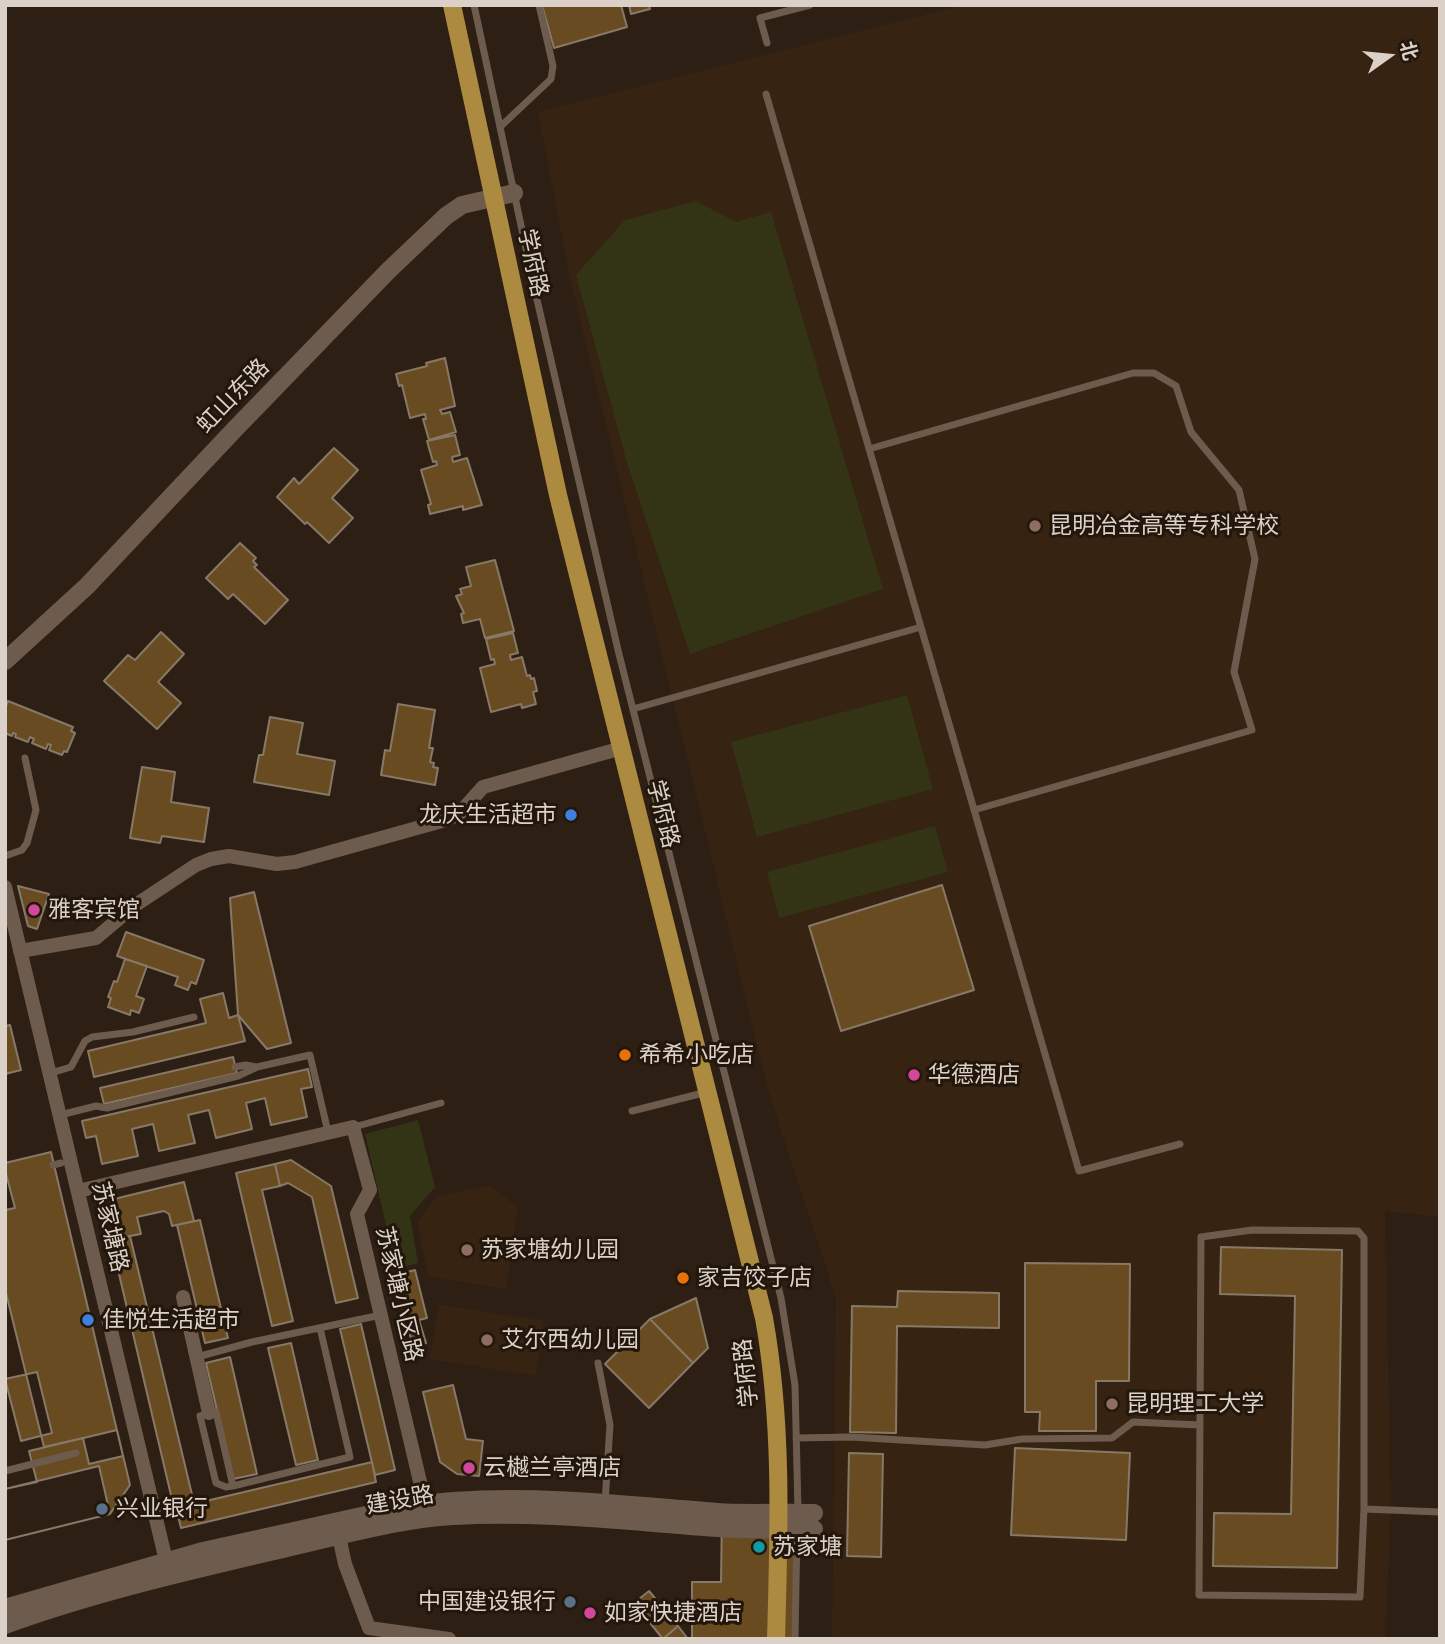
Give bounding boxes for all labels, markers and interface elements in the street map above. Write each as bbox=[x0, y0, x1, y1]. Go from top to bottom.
north arrow bbox=[1354, 21, 1424, 91]
text: 北 bbox=[1396, 38, 1423, 63]
street label: 学府路 bbox=[512, 226, 554, 300]
street label: 虹山东路 bbox=[191, 353, 275, 439]
place label: 昆明冶金高等专科学校 bbox=[1049, 512, 1279, 540]
marker: 昆明冶金高等专科学校 bbox=[1027, 518, 1043, 534]
street label: 学府路 bbox=[641, 777, 685, 851]
place label: 龙庆生活超市 bbox=[419, 801, 557, 829]
marker: 龙庆生活超市 bbox=[563, 807, 579, 823]
place label: 雅客宾馆 bbox=[48, 896, 140, 924]
marker: 雅客宾馆 bbox=[26, 902, 42, 918]
place label: 希希小吃店 bbox=[639, 1041, 754, 1069]
marker: 希希小吃店 bbox=[617, 1047, 633, 1063]
place label: 华德酒店 bbox=[928, 1061, 1020, 1089]
marker: 华德酒店 bbox=[906, 1067, 922, 1083]
street label: 苏家塘路 bbox=[86, 1179, 134, 1275]
street label: 苏家塘小区路 bbox=[370, 1224, 428, 1364]
place label: 苏家塘幼儿园 bbox=[481, 1236, 619, 1264]
marker: 苏家塘幼儿园 bbox=[459, 1242, 475, 1258]
place label: 家吉饺子店 bbox=[697, 1264, 812, 1292]
marker: 家吉饺子店 bbox=[675, 1270, 691, 1286]
place label: 佳悦生活超市 bbox=[102, 1306, 240, 1334]
marker: 佳悦生活超市 bbox=[80, 1312, 96, 1328]
place label: 艾尔西幼儿园 bbox=[501, 1326, 639, 1354]
marker: 艾尔西幼儿园 bbox=[479, 1332, 495, 1348]
street label: 学府路 bbox=[729, 1337, 763, 1409]
place label: 昆明理工大学 bbox=[1126, 1390, 1264, 1418]
marker: 昆明理工大学 bbox=[1104, 1396, 1120, 1412]
place label: 云樾兰亭酒店 bbox=[483, 1454, 621, 1482]
marker: 云樾兰亭酒店 bbox=[461, 1460, 477, 1476]
street label: 建设路 bbox=[364, 1480, 436, 1520]
place label: 兴业银行 bbox=[116, 1495, 208, 1523]
marker: 兴业银行 bbox=[94, 1501, 110, 1517]
place label: 苏家塘 bbox=[773, 1533, 842, 1561]
marker: 苏家塘 bbox=[751, 1539, 767, 1555]
place label: 中国建设银行 bbox=[418, 1588, 556, 1616]
marker: 中国建设银行 bbox=[562, 1594, 578, 1610]
place label: 如家快捷酒店 bbox=[604, 1599, 742, 1627]
marker: 如家快捷酒店 bbox=[582, 1605, 598, 1621]

